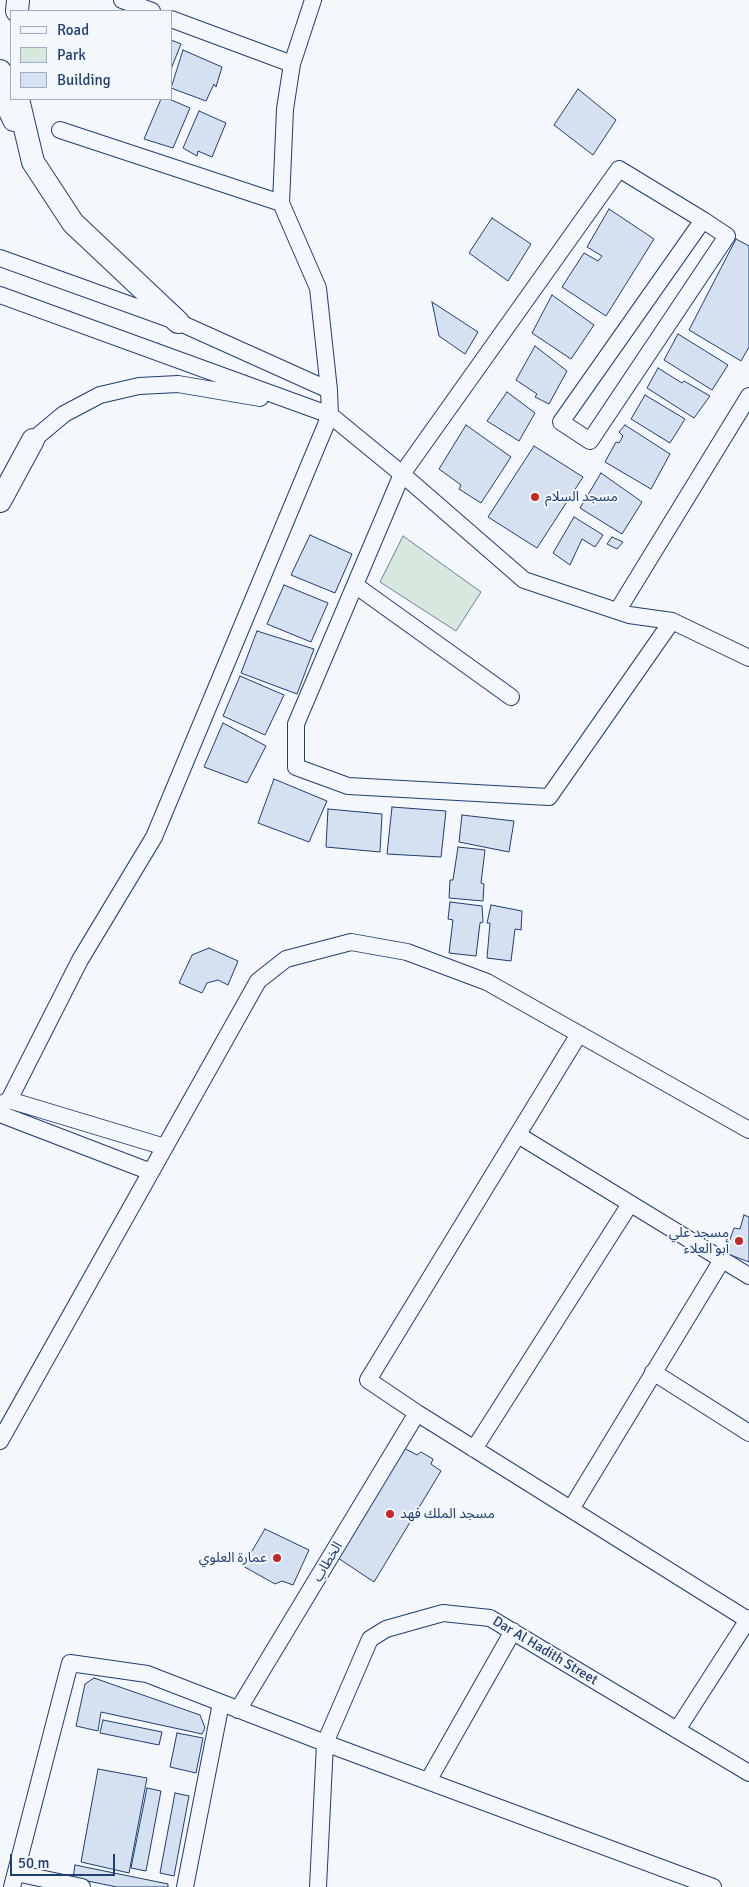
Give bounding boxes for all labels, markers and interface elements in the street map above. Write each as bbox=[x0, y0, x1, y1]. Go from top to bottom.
legend bbox=[10, 10, 172, 100]
text: Road bbox=[57, 21, 89, 39]
text: Park bbox=[57, 46, 86, 64]
text: Building bbox=[57, 71, 111, 89]
place label: مسجد السلام bbox=[545, 489, 618, 505]
marker: مسجد السلام bbox=[529, 491, 541, 503]
place label: مسجد علي أبو العلاء bbox=[669, 1225, 729, 1258]
marker: مسجد علي أبو العلاء bbox=[733, 1235, 745, 1247]
place label: مسجد الملك فهد bbox=[400, 1506, 495, 1522]
marker: مسجد الملك فهد bbox=[384, 1508, 396, 1520]
street label: الخطاب bbox=[310, 1539, 346, 1585]
place label: عمارة العلوي bbox=[199, 1550, 267, 1566]
marker: عمارة العلوي bbox=[271, 1552, 283, 1564]
street label: Dar Al Hadith Street bbox=[489, 1613, 601, 1689]
scale bar bbox=[12, 1844, 118, 1876]
text: 50 m bbox=[18, 1854, 49, 1872]

